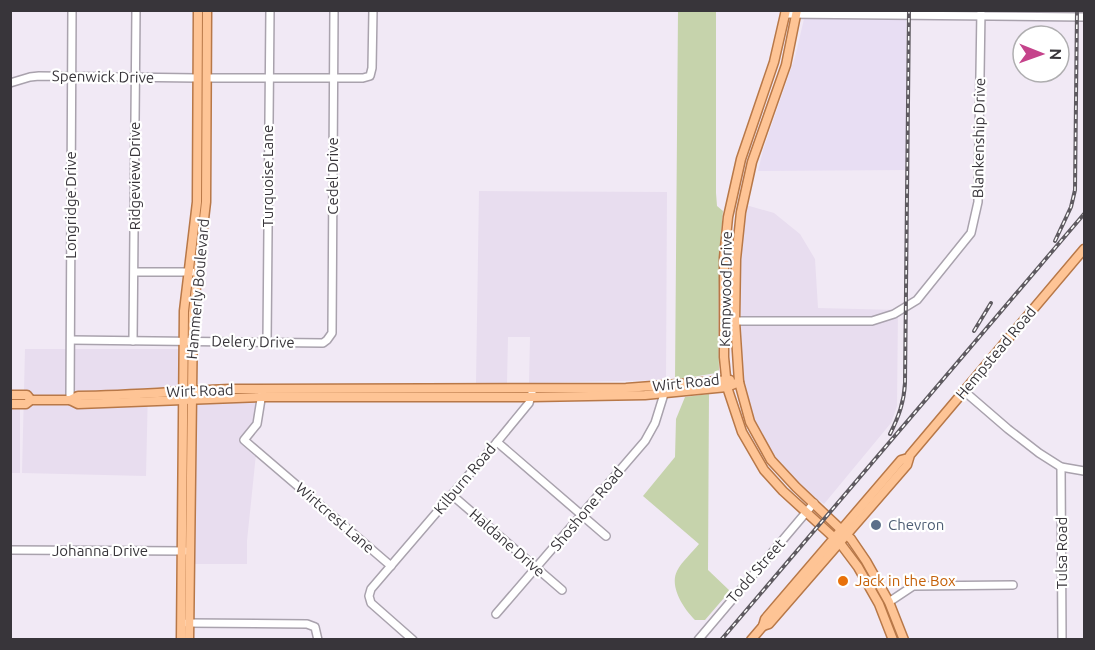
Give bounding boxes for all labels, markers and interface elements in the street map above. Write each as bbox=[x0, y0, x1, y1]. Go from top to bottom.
north arrow bbox=[1011, 24, 1071, 84]
text: N bbox=[1047, 48, 1065, 60]
street label: Spenwick Drive bbox=[52, 67, 154, 86]
street label: Blankenship Drive bbox=[969, 78, 988, 198]
street label: Ridgeview Drive bbox=[126, 122, 143, 230]
street label: Turquoise Lane bbox=[259, 125, 276, 227]
street label: Cedel Drive bbox=[324, 137, 341, 215]
street label: Longridge Drive bbox=[62, 151, 79, 259]
street label: Hammerly Boulevard bbox=[183, 218, 212, 360]
street label: Kempwood Drive bbox=[716, 231, 735, 347]
street label: Hempstead Road bbox=[952, 303, 1039, 402]
street label: Delery Drive bbox=[211, 332, 295, 351]
street label: Wirt Road bbox=[652, 371, 720, 394]
street label: Wirt Road bbox=[166, 381, 234, 400]
street label: Kilburn Road bbox=[430, 440, 499, 517]
street label: Shoshone Road bbox=[547, 463, 627, 554]
street label: Wirtcrest Lane bbox=[293, 479, 378, 556]
street label: Haldane Drive bbox=[466, 505, 548, 580]
place label: Chevron bbox=[888, 516, 944, 533]
street label: Tulsa Road bbox=[1053, 517, 1070, 589]
marker: Chevron bbox=[869, 518, 883, 532]
street label: Todd Street bbox=[723, 535, 788, 606]
street label: Johanna Drive bbox=[52, 542, 148, 559]
place label: Jack in the Box bbox=[855, 572, 956, 589]
marker: Jack in the Box bbox=[836, 574, 850, 588]

